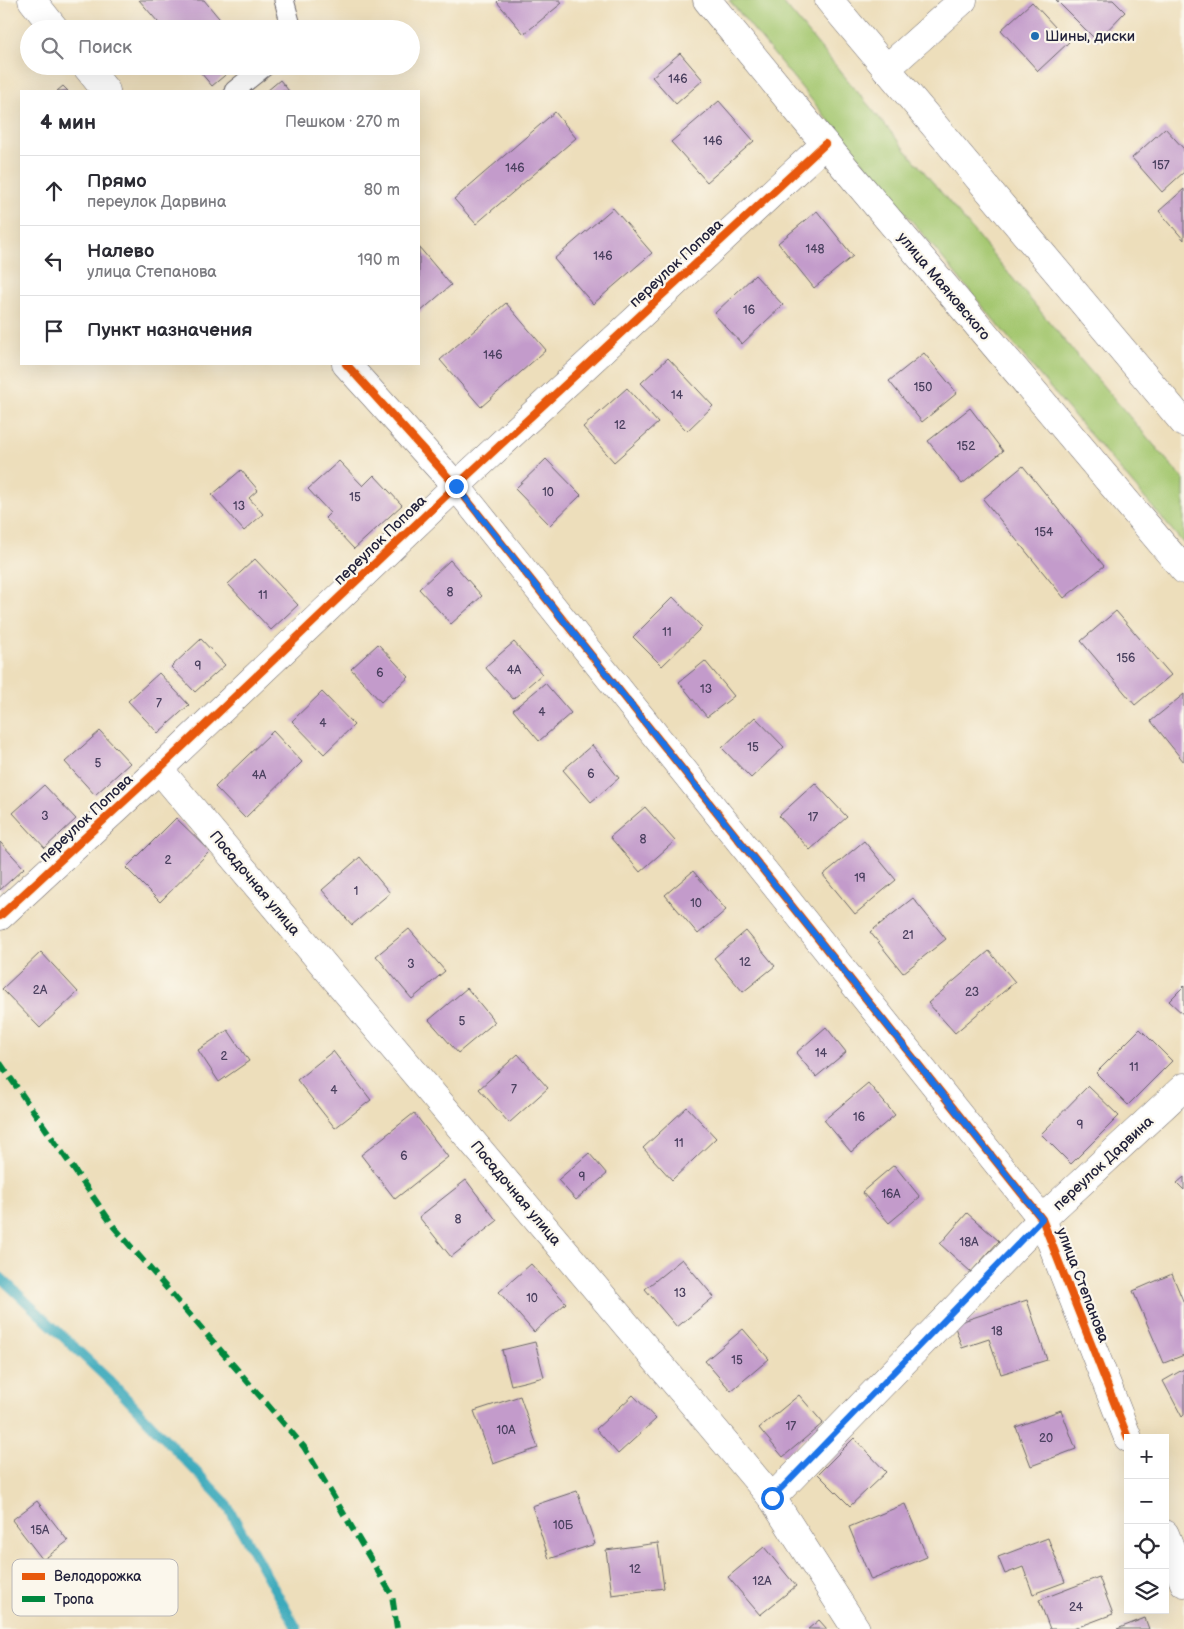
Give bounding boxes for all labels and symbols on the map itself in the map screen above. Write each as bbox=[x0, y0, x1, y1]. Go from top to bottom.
place label: Шины, диски bbox=[1045, 27, 1135, 46]
marker: Шины, диски bbox=[1029, 30, 1041, 42]
house number: 146 bbox=[668, 72, 688, 87]
house number: 146 bbox=[703, 134, 723, 149]
house number: 157 bbox=[1152, 158, 1170, 173]
house number: 146 bbox=[505, 161, 525, 176]
street label: переулок Попова bbox=[625, 215, 727, 312]
street label: улица Маяковского bbox=[893, 229, 994, 344]
house number: 148 bbox=[806, 242, 824, 257]
house number: 146 bbox=[593, 249, 613, 264]
house number: 16 bbox=[743, 303, 755, 318]
house number: 146 bbox=[483, 348, 503, 363]
house number: 150 bbox=[914, 380, 932, 395]
house number: 14 bbox=[671, 388, 684, 403]
house number: 12 bbox=[614, 418, 626, 433]
house number: 152 bbox=[957, 439, 975, 454]
route end bbox=[445, 475, 468, 498]
house number: 10 bbox=[542, 485, 554, 500]
house number: 15 bbox=[349, 490, 361, 505]
street label: переулок Попова bbox=[330, 491, 431, 589]
house number: 13 bbox=[233, 499, 245, 514]
house number: 154 bbox=[1035, 525, 1054, 540]
house number: 8 bbox=[447, 585, 454, 600]
house number: 11 bbox=[258, 588, 268, 603]
house number: 11 bbox=[662, 625, 672, 640]
house number: 156 bbox=[1117, 651, 1135, 666]
house number: 9 bbox=[195, 659, 202, 674]
house number: 4А bbox=[507, 663, 522, 678]
house number: 6 bbox=[376, 666, 384, 681]
house number: 13 bbox=[700, 682, 712, 697]
house number: 7 bbox=[156, 696, 162, 711]
house number: 4 bbox=[538, 705, 546, 720]
house number: 4 bbox=[319, 716, 327, 731]
house number: 15 bbox=[747, 740, 759, 755]
house number: 5 bbox=[95, 756, 102, 771]
house number: 6 bbox=[587, 767, 595, 782]
house number: 4А bbox=[252, 768, 267, 783]
street label: переулок Попова bbox=[35, 770, 137, 867]
house number: 3 bbox=[41, 809, 49, 824]
house number: 17 bbox=[808, 810, 818, 825]
street label: Посадочная улица bbox=[205, 827, 304, 940]
house number: 8 bbox=[640, 832, 647, 847]
house number: 2 bbox=[164, 853, 172, 868]
house number: 19 bbox=[854, 871, 866, 886]
house number: 1 bbox=[354, 884, 358, 899]
house number: 10 bbox=[690, 896, 702, 911]
house number: 21 bbox=[902, 928, 914, 943]
house number: 12 bbox=[739, 955, 751, 970]
house number: 3 bbox=[407, 957, 415, 972]
house number: 2А bbox=[33, 983, 48, 998]
house number: 23 bbox=[965, 985, 979, 1000]
house number: 5 bbox=[459, 1014, 466, 1029]
house number: 14 bbox=[815, 1046, 828, 1061]
house number: 2 bbox=[220, 1049, 228, 1064]
house number: 11 bbox=[1129, 1060, 1139, 1075]
house number: 7 bbox=[511, 1082, 517, 1097]
house number: 4 bbox=[330, 1083, 338, 1098]
house number: 16 bbox=[853, 1110, 865, 1125]
street label: переулок Дарвина bbox=[1049, 1112, 1158, 1215]
house number: 9 bbox=[1077, 1118, 1084, 1133]
house number: 11 bbox=[674, 1136, 684, 1151]
street label: Посадочная улица bbox=[466, 1137, 565, 1250]
house number: 6 bbox=[400, 1149, 408, 1164]
house number: 9 bbox=[579, 1170, 586, 1185]
house number: 16А bbox=[881, 1187, 901, 1202]
house number: 8 bbox=[455, 1212, 462, 1227]
street label: улица Степанова bbox=[1052, 1225, 1113, 1345]
house number: 18А bbox=[960, 1235, 979, 1250]
house number: 13 bbox=[674, 1286, 686, 1301]
house number: 10 bbox=[526, 1291, 538, 1306]
house number: 18 bbox=[991, 1324, 1003, 1339]
house number: 15 bbox=[731, 1353, 743, 1368]
house number: 17 bbox=[786, 1419, 796, 1434]
house number: 10А bbox=[497, 1423, 516, 1438]
house number: 20 bbox=[1039, 1431, 1053, 1446]
route start bbox=[761, 1487, 784, 1510]
house number: 10Б bbox=[553, 1518, 574, 1533]
house number: 15А bbox=[31, 1523, 50, 1538]
legend bbox=[12, 1559, 178, 1616]
house number: 12 bbox=[629, 1562, 641, 1577]
text: Велодорожка bbox=[54, 1568, 142, 1585]
house number: 12А bbox=[753, 1574, 772, 1589]
text: Тропа bbox=[54, 1591, 94, 1608]
house number: 24 bbox=[1069, 1600, 1084, 1615]

